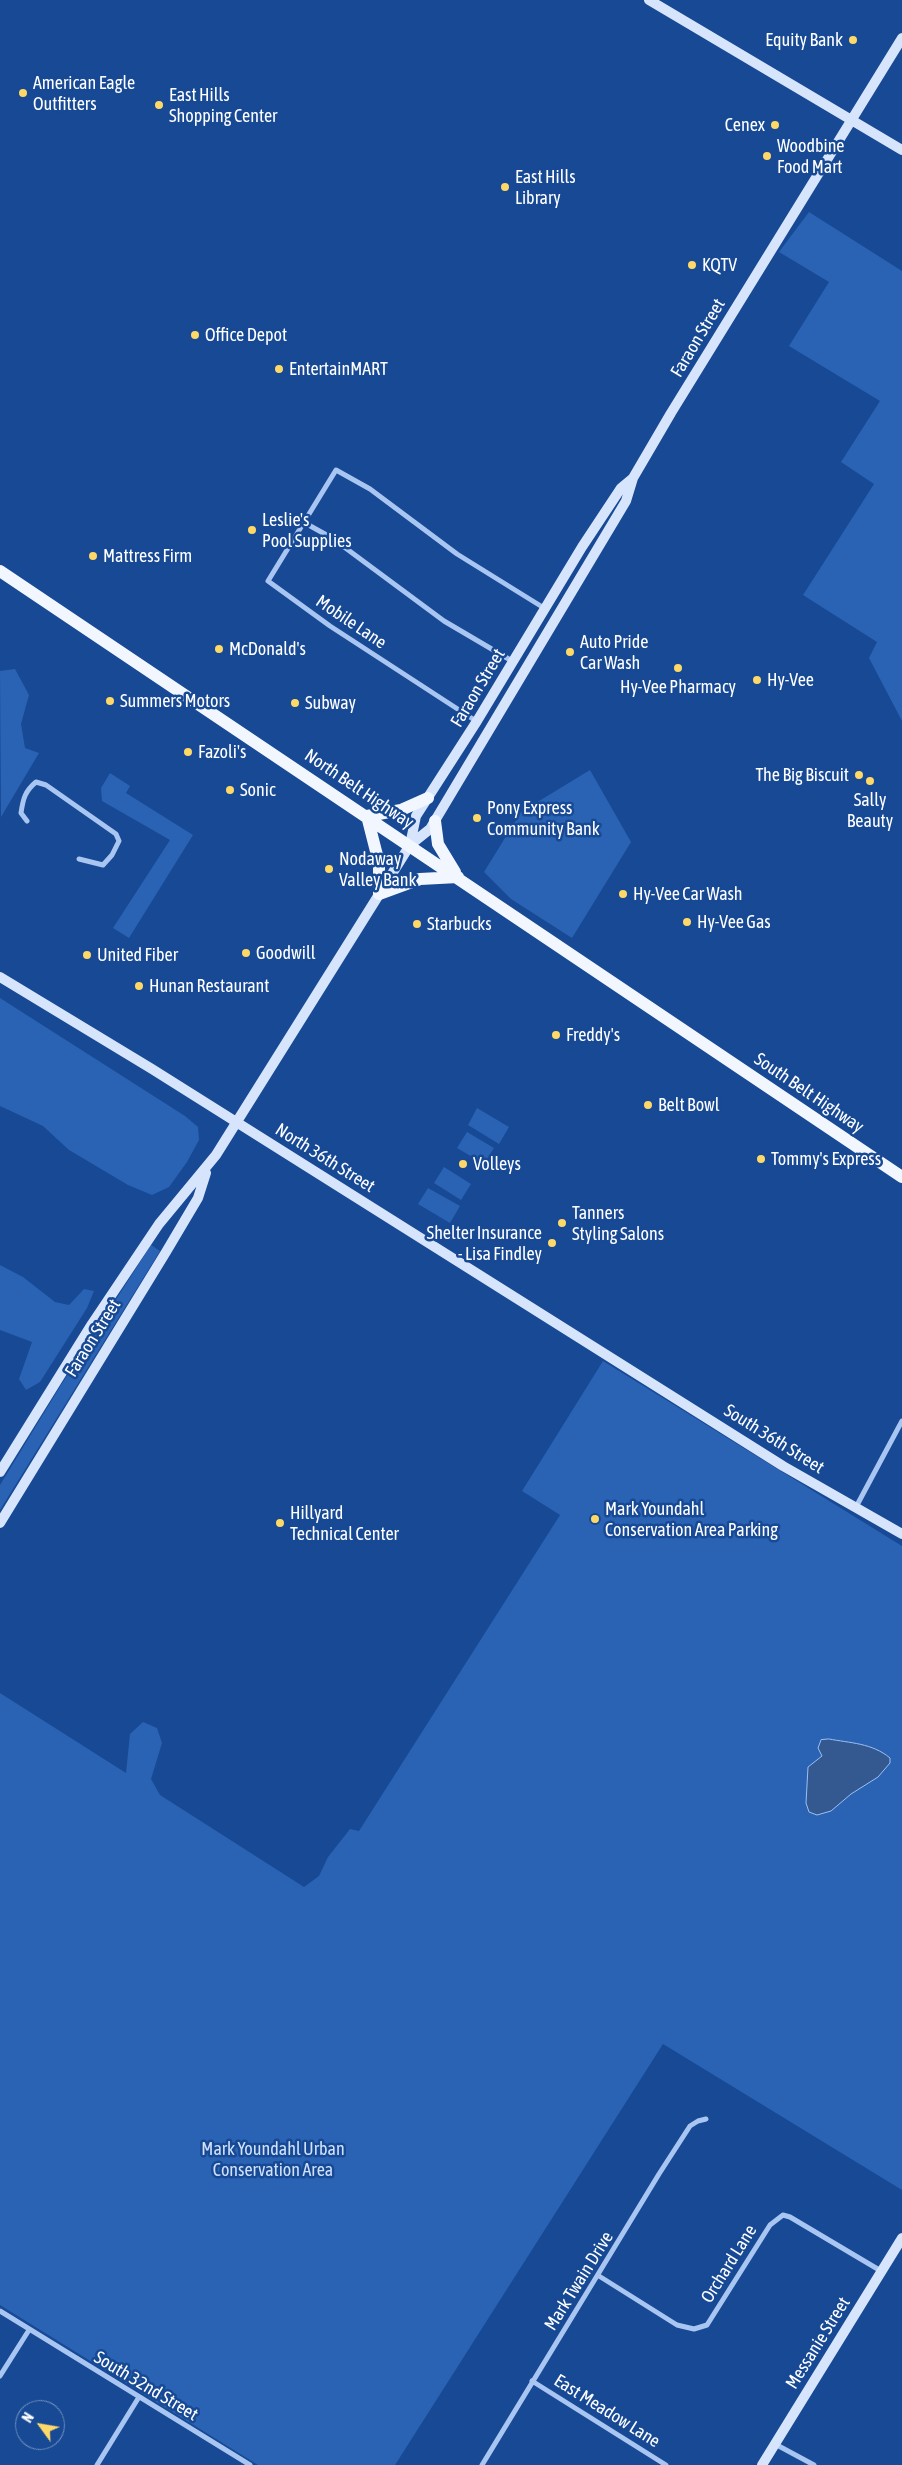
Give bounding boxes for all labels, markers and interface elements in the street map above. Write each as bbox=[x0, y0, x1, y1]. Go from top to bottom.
place label: Equity Bank bbox=[765, 29, 843, 51]
marker: Equity Bank bbox=[847, 34, 859, 46]
place label: American Eagle Outfitters bbox=[33, 72, 135, 115]
place label: East Hills Shopping Center bbox=[169, 84, 277, 126]
marker: American Eagle Outfitters bbox=[17, 87, 29, 99]
marker: East Hills Shopping Center bbox=[153, 99, 165, 111]
place label: Cenex bbox=[725, 114, 765, 136]
marker: Cenex bbox=[769, 119, 781, 131]
place label: Woodbine Food Mart bbox=[777, 135, 845, 178]
marker: Woodbine Food Mart bbox=[761, 150, 773, 162]
place label: East Hills Library bbox=[515, 166, 576, 208]
marker: East Hills Library bbox=[499, 181, 511, 193]
place label: KQTV bbox=[702, 254, 737, 276]
marker: KQTV bbox=[686, 259, 698, 271]
street label: Faraon Street bbox=[666, 295, 730, 381]
place label: Office Depot bbox=[205, 324, 287, 346]
marker: Office Depot bbox=[189, 329, 201, 341]
place label: EntertainMART bbox=[289, 358, 388, 380]
marker: EntertainMART bbox=[273, 363, 285, 375]
place label: Leslie's Pool Supplies bbox=[262, 509, 352, 552]
marker: Leslie's Pool Supplies bbox=[246, 524, 258, 536]
place label: Mattress Firm bbox=[103, 545, 192, 567]
marker: Mattress Firm bbox=[87, 550, 99, 562]
street label: Mobile Lane bbox=[312, 590, 390, 654]
place label: Auto Pride Car Wash bbox=[580, 631, 648, 674]
place label: McDonald's bbox=[229, 638, 306, 660]
marker: McDonald's bbox=[213, 643, 225, 655]
street label: Faraon Street bbox=[446, 645, 510, 731]
marker: Auto Pride Car Wash bbox=[564, 646, 576, 658]
marker: Hy-Vee Pharmacy bbox=[672, 662, 684, 674]
place label: Hy-Vee bbox=[767, 669, 814, 691]
marker: Hy-Vee bbox=[751, 674, 763, 686]
place label: Hy-Vee Pharmacy bbox=[620, 676, 736, 698]
place label: Summers Motors bbox=[120, 690, 230, 712]
place label: Subway bbox=[305, 692, 356, 714]
marker: Summers Motors bbox=[104, 695, 116, 707]
marker: Subway bbox=[289, 697, 301, 709]
place label: Fazoli's bbox=[198, 741, 246, 763]
street label: North Belt Highway bbox=[300, 745, 418, 833]
marker: Fazoli's bbox=[182, 746, 194, 758]
place label: The Big Biscuit bbox=[756, 764, 849, 786]
marker: The Big Biscuit bbox=[853, 769, 865, 781]
marker: Sally Beauty bbox=[864, 775, 876, 787]
place label: Sonic bbox=[240, 779, 276, 801]
marker: Sonic bbox=[224, 784, 236, 796]
place label: Sally Beauty bbox=[847, 789, 893, 832]
place label: Pony Express Community Bank bbox=[487, 797, 600, 840]
marker: Pony Express Community Bank bbox=[471, 812, 483, 824]
place label: Nodaway Valley Bank bbox=[339, 848, 416, 891]
marker: Nodaway Valley Bank bbox=[323, 863, 335, 875]
place label: Hy-Vee Car Wash bbox=[633, 883, 743, 905]
marker: Hy-Vee Car Wash bbox=[617, 888, 629, 900]
place label: Hy-Vee Gas bbox=[697, 911, 771, 933]
place label: Starbucks bbox=[427, 913, 492, 935]
marker: Hy-Vee Gas bbox=[681, 916, 693, 928]
marker: Starbucks bbox=[411, 918, 423, 930]
place label: Goodwill bbox=[256, 942, 315, 964]
place label: United Fiber bbox=[97, 944, 178, 966]
marker: Goodwill bbox=[240, 947, 252, 959]
marker: United Fiber bbox=[81, 949, 93, 961]
place label: Hunan Restaurant bbox=[149, 975, 269, 997]
marker: Hunan Restaurant bbox=[133, 980, 145, 992]
place label: Freddy's bbox=[566, 1024, 620, 1046]
marker: Freddy's bbox=[550, 1029, 562, 1041]
street label: South Belt Highway bbox=[750, 1048, 868, 1138]
place label: Belt Bowl bbox=[658, 1094, 719, 1116]
marker: Belt Bowl bbox=[642, 1099, 654, 1111]
street label: North 36th Street bbox=[271, 1119, 379, 1197]
place label: Tommy's Express bbox=[771, 1148, 881, 1170]
place label: Volleys bbox=[473, 1153, 521, 1175]
marker: Tommy's Express bbox=[755, 1153, 767, 1165]
marker: Volleys bbox=[457, 1158, 469, 1170]
place label: Tanners Styling Salons bbox=[572, 1202, 664, 1244]
marker: Tanners Styling Salons bbox=[556, 1217, 568, 1229]
place label: Shelter Insurance - Lisa Findley bbox=[427, 1222, 542, 1264]
marker: Shelter Insurance - Lisa Findley bbox=[546, 1237, 558, 1249]
street label: Faraon Street bbox=[61, 1295, 125, 1381]
street label: South 36th Street bbox=[720, 1400, 828, 1478]
place label: Mark Youndahl Conservation Area Parking bbox=[605, 1498, 778, 1540]
place label: Hillyard Technical Center bbox=[290, 1502, 399, 1545]
marker: Mark Youndahl Conservation Area Parking bbox=[589, 1513, 601, 1525]
marker: Hillyard Technical Center bbox=[274, 1517, 286, 1529]
park label: Mark Youndahl Urban Conservation Area bbox=[201, 2138, 345, 2180]
street label: Orchard Lane bbox=[696, 2221, 762, 2307]
street label: Mark Twain Drive bbox=[540, 2228, 618, 2334]
street label: Messanie Street bbox=[781, 2293, 855, 2393]
street label: South 32nd Street bbox=[90, 2347, 202, 2425]
street label: East Meadow Lane bbox=[550, 2370, 664, 2452]
north arrow bbox=[15, 2400, 65, 2450]
text: N bbox=[19, 2410, 37, 2425]

